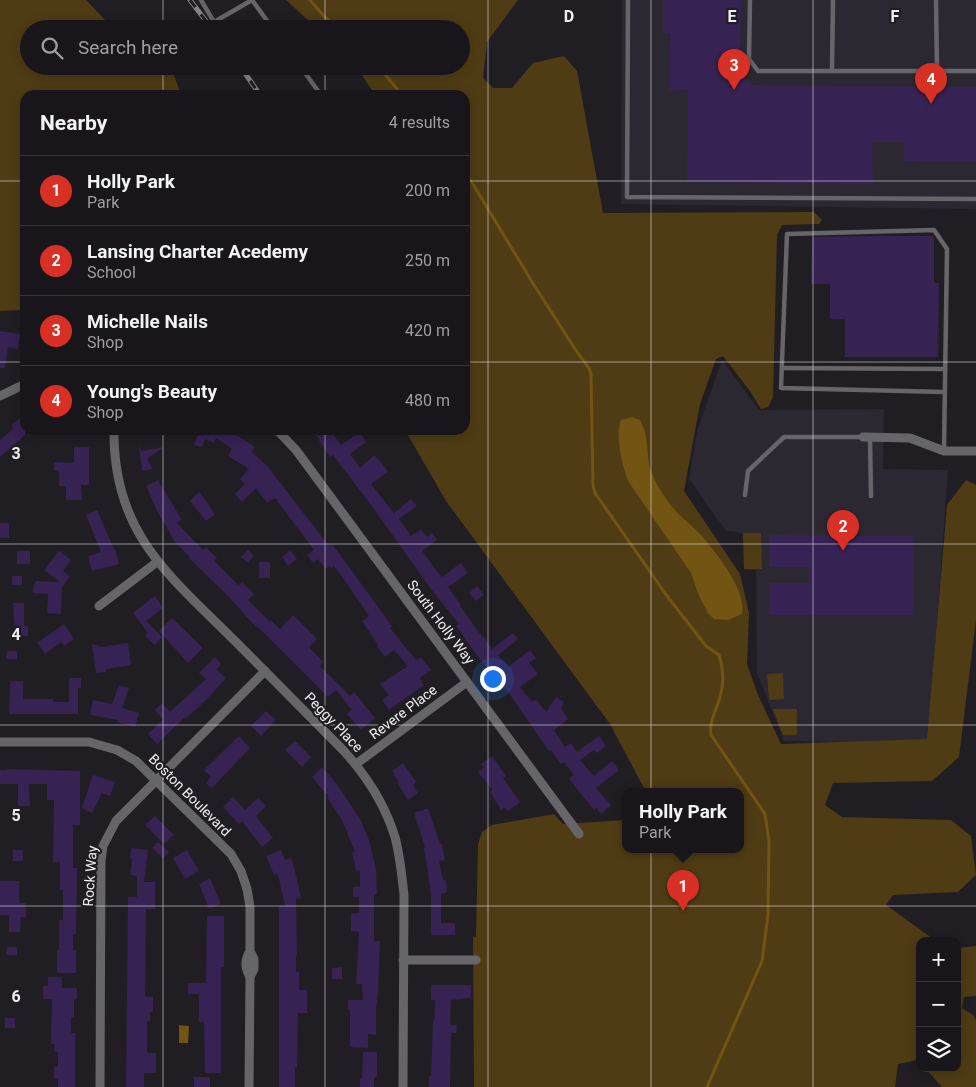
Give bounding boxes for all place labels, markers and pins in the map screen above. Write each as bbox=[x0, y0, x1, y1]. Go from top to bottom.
pin: 3 bbox=[718, 49, 750, 90]
pin: 4 bbox=[915, 63, 947, 104]
pin: 2 bbox=[827, 510, 859, 551]
pin: 1 bbox=[667, 870, 699, 911]

